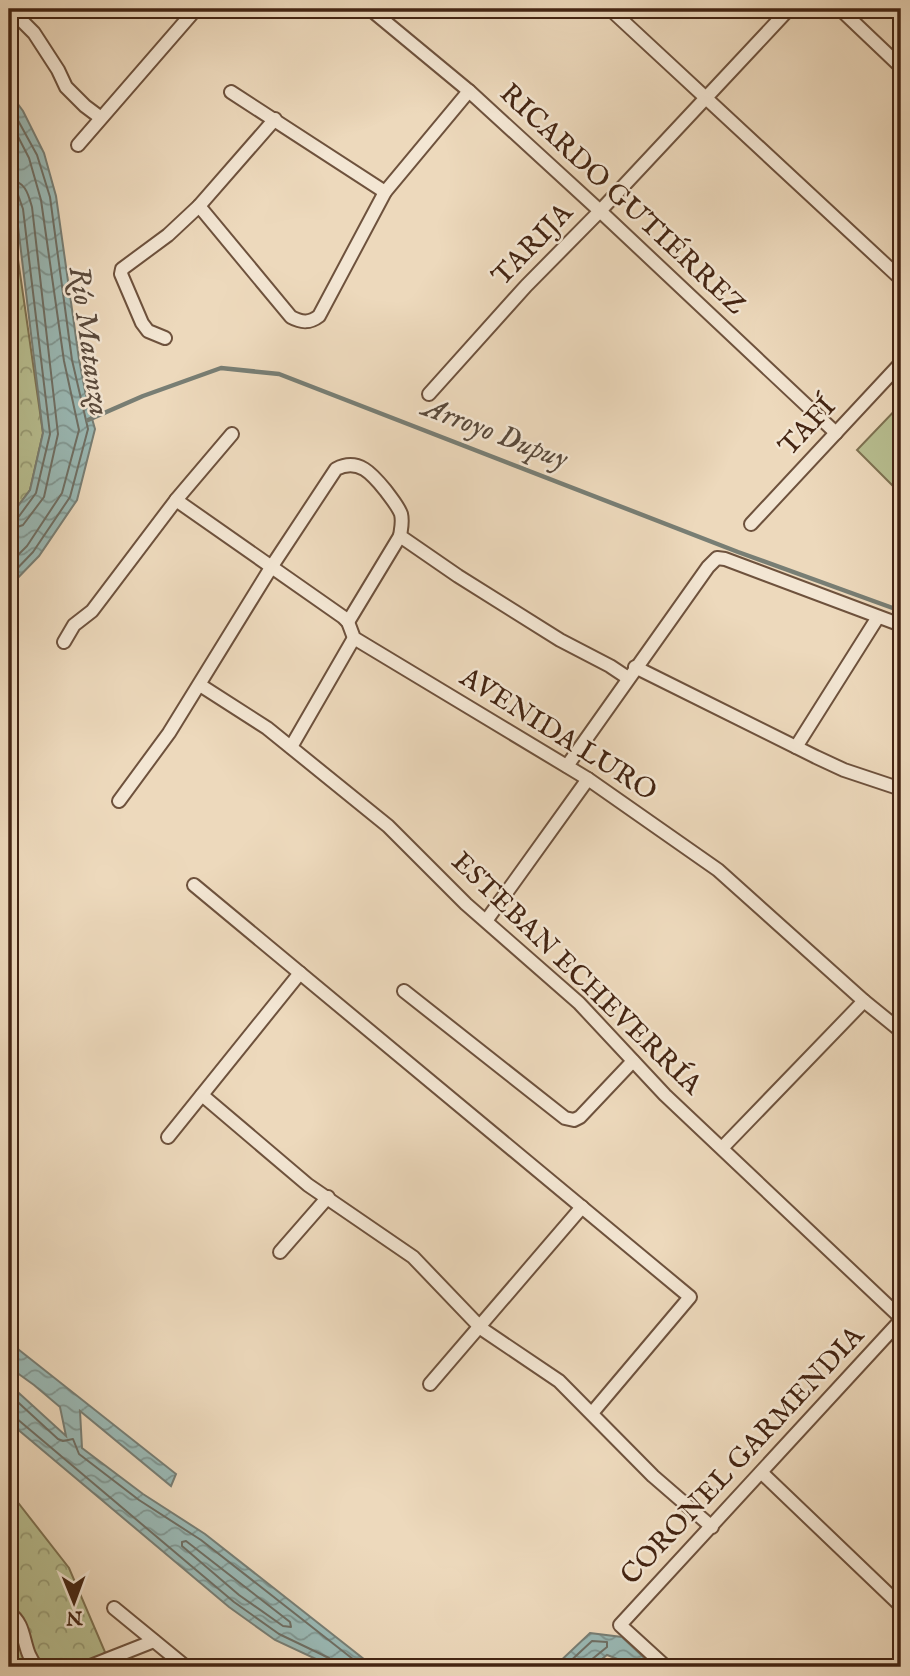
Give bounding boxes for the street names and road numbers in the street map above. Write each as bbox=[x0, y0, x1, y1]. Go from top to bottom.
street label: RICARDO GUTIÉRREZ bbox=[492, 76, 753, 323]
street label: TARIJA bbox=[485, 196, 582, 294]
street label: TAFÍ bbox=[772, 389, 845, 464]
street label: AVENIDA LURO bbox=[452, 660, 663, 810]
street label: ESTEBAN ECHEVERRÍA bbox=[443, 845, 709, 1104]
street label: CORONEL GARMENDIA bbox=[614, 1318, 873, 1593]

